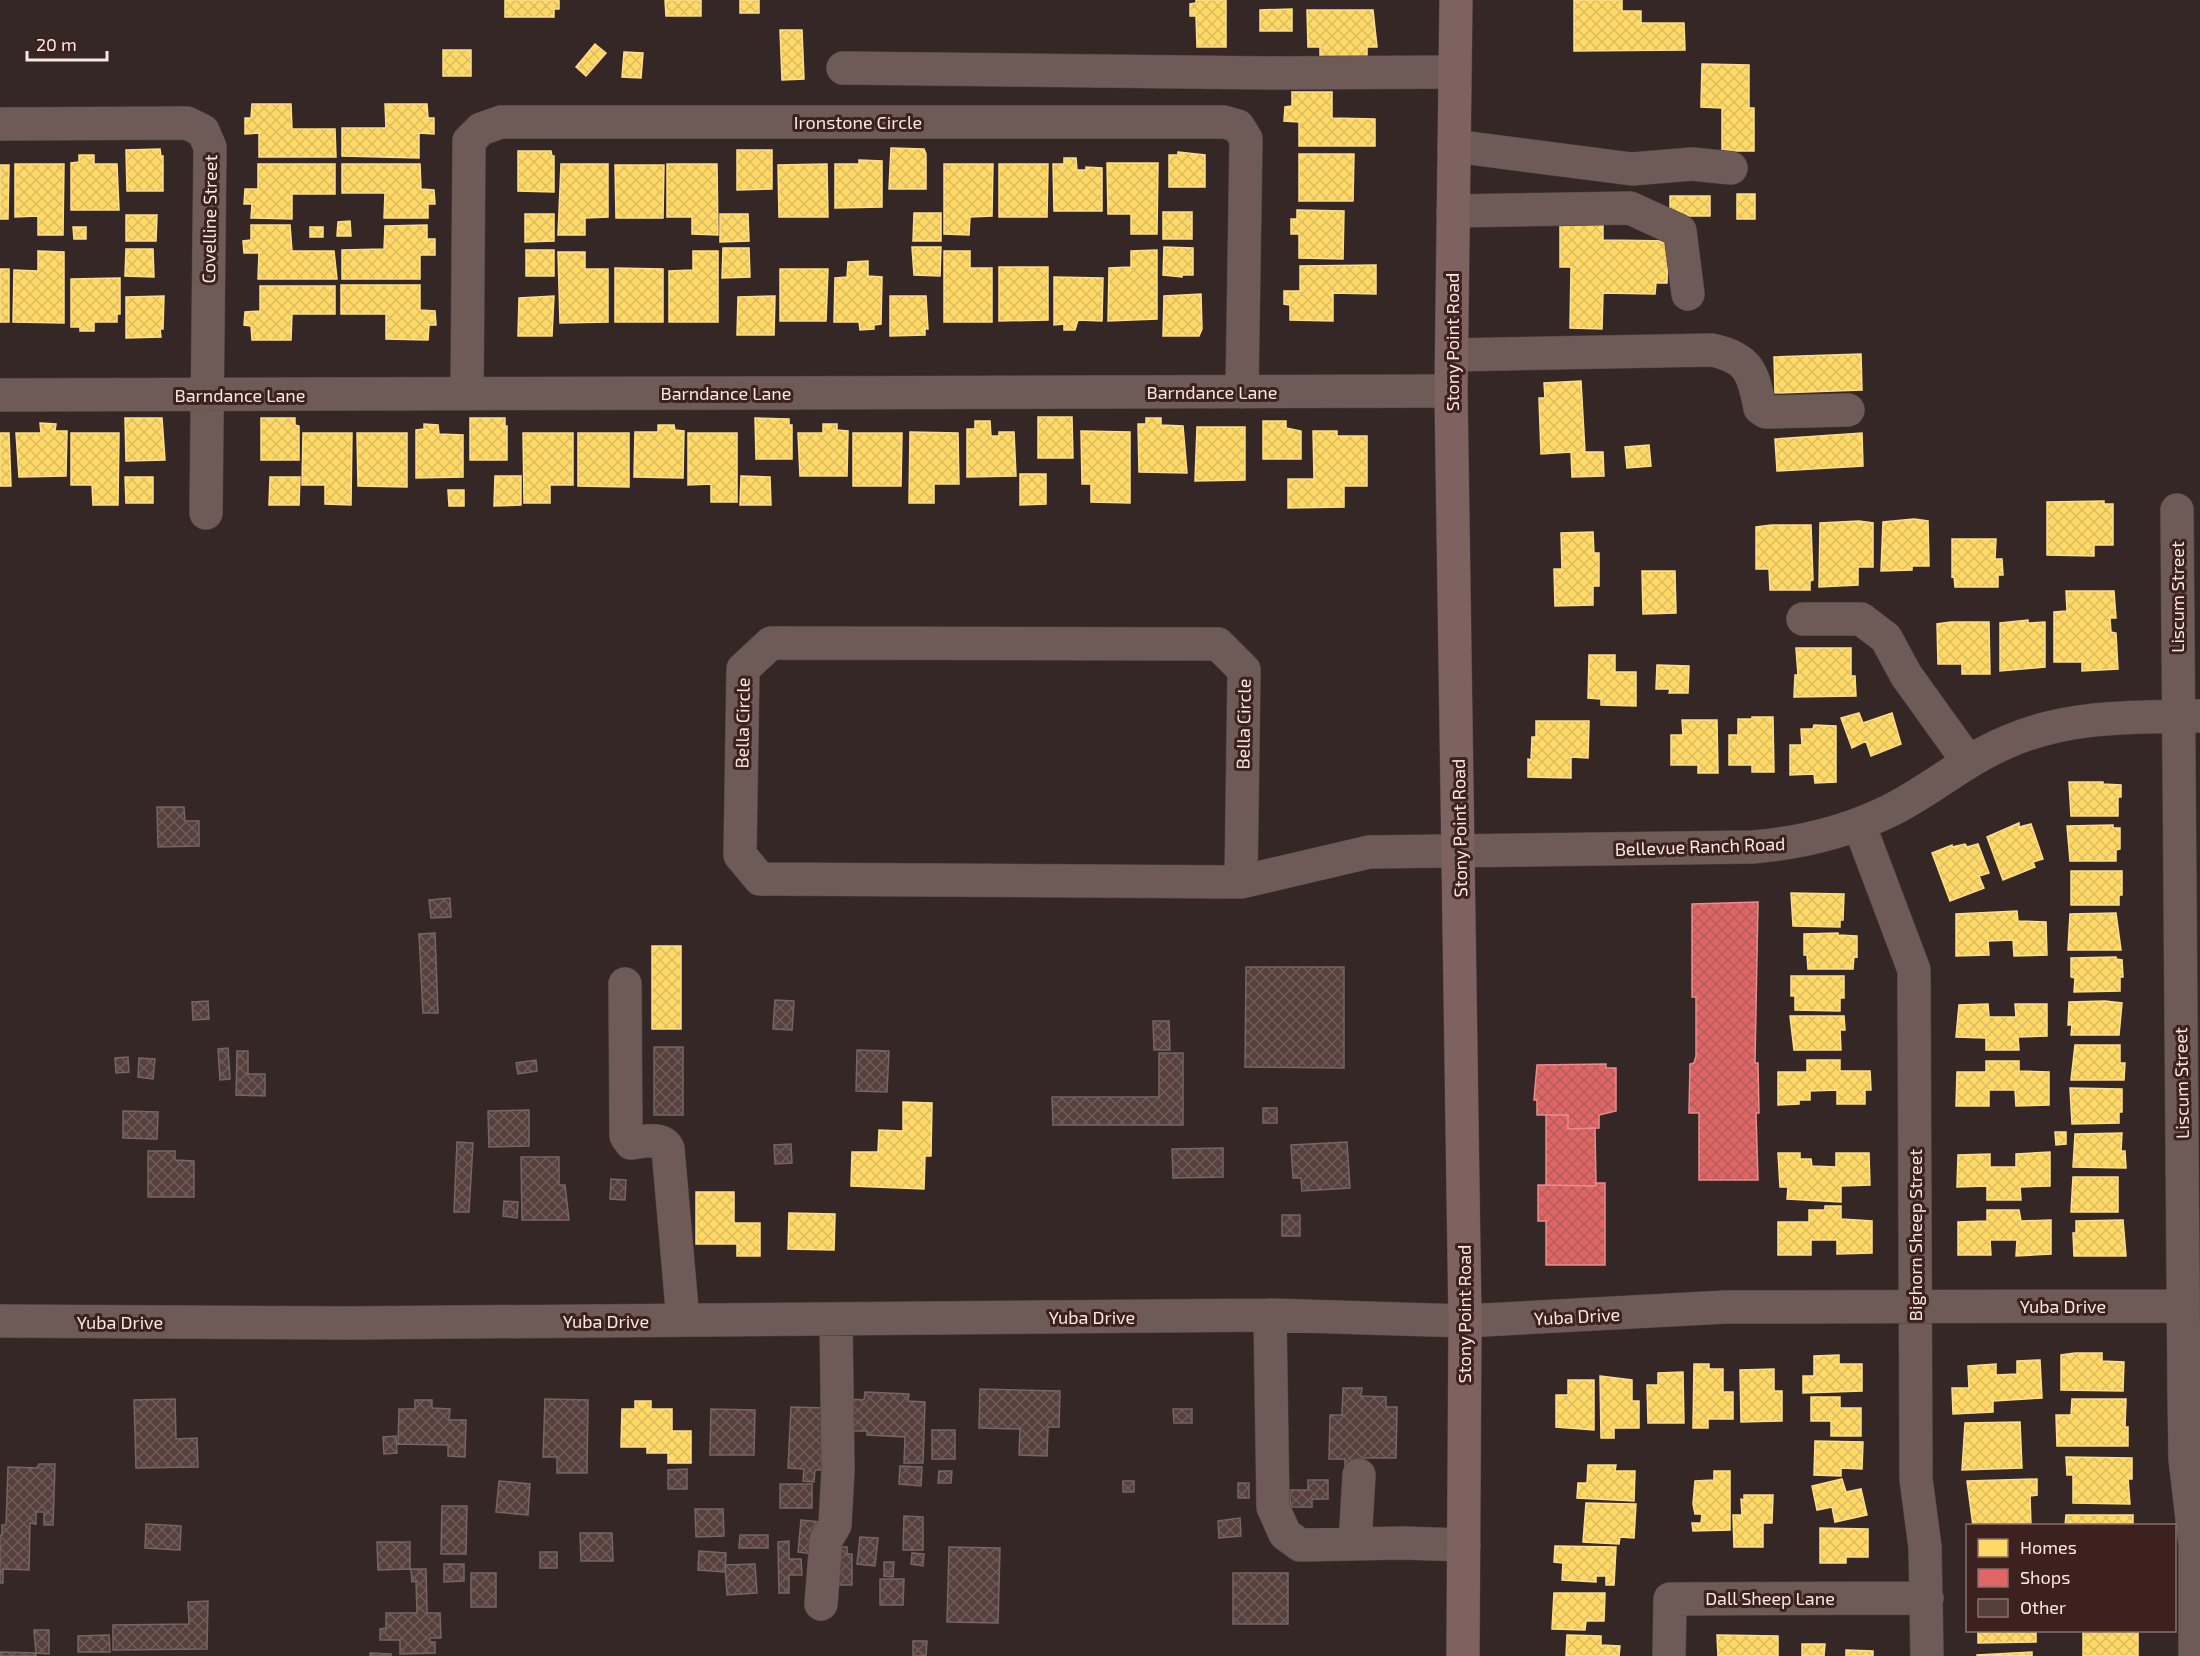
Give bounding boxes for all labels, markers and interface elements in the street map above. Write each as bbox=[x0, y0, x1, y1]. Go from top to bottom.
scale bar bbox=[27, 24, 106, 62]
text: 20 m bbox=[36, 33, 77, 55]
street label: Ironstone Circle bbox=[794, 111, 922, 133]
street label: Covelline Street bbox=[197, 154, 221, 284]
street label: Stony Point Road bbox=[1441, 273, 1463, 411]
street label: Barndance Lane bbox=[1147, 381, 1277, 403]
street label: Barndance Lane bbox=[661, 382, 791, 404]
street label: Barndance Lane bbox=[175, 384, 305, 406]
street label: Liscum Street bbox=[2166, 541, 2188, 653]
street label: Bella Circle bbox=[730, 677, 754, 769]
street label: Bella Circle bbox=[1231, 678, 1255, 770]
street label: Stony Point Road bbox=[1447, 758, 1471, 898]
street label: Bellevue Ranch Road bbox=[1614, 832, 1786, 860]
street label: Liscum Street bbox=[2169, 1027, 2193, 1139]
street label: Bighorn Sheep Street bbox=[1904, 1149, 1926, 1321]
street label: Stony Point Road bbox=[1453, 1245, 1475, 1383]
street label: Yuba Drive bbox=[2020, 1295, 2106, 1317]
street label: Yuba Drive bbox=[1533, 1303, 1621, 1329]
street label: Yuba Drive bbox=[1049, 1306, 1135, 1328]
street label: Yuba Drive bbox=[563, 1310, 649, 1332]
street label: Yuba Drive bbox=[77, 1311, 163, 1333]
legend bbox=[1966, 1524, 2176, 1632]
text: Homes bbox=[2020, 1536, 2077, 1558]
text: Shops bbox=[2020, 1566, 2070, 1588]
street label: Dall Sheep Lane bbox=[1705, 1587, 1835, 1609]
text: Other bbox=[2020, 1596, 2066, 1618]

